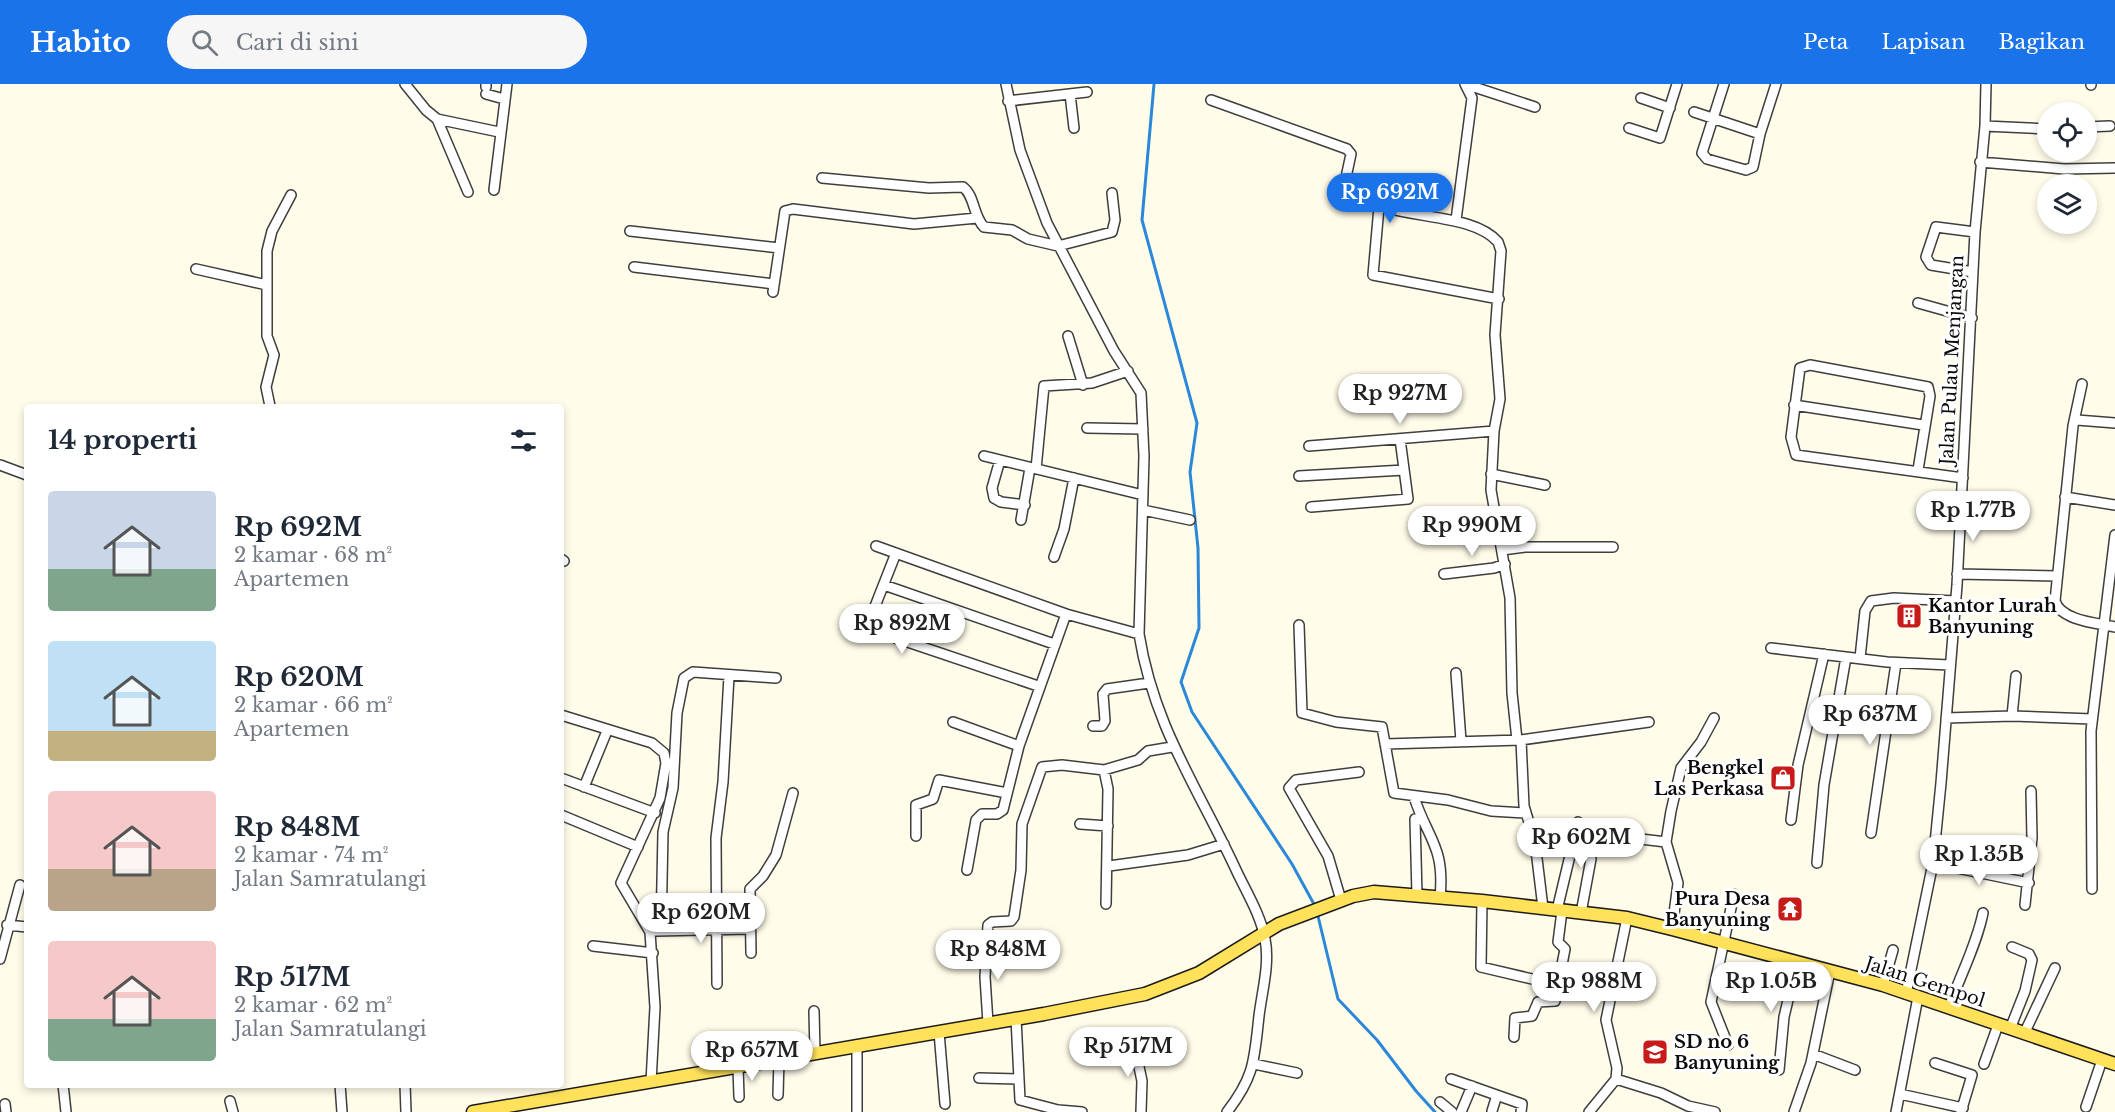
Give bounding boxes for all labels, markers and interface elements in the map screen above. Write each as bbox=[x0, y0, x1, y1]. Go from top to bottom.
search box bbox=[167, 15, 587, 69]
text: Habito bbox=[30, 25, 131, 60]
icon: search bbox=[188, 26, 221, 59]
text: Cari di sini bbox=[236, 29, 359, 56]
text: Peta bbox=[1803, 29, 1849, 55]
text: Lapisan bbox=[1882, 29, 1965, 55]
text: Bagikan bbox=[1998, 29, 2085, 55]
map controls bbox=[2037, 102, 2097, 234]
button: locate bbox=[2037, 102, 2097, 162]
pin: Rp 692M bbox=[1335, 173, 1445, 224]
button: layers bbox=[2037, 174, 2097, 234]
text: Rp 692M bbox=[1341, 180, 1439, 204]
street label: Jalan Pulau Menjangan bbox=[1935, 254, 1968, 468]
pin: Rp 927M bbox=[1345, 374, 1455, 425]
text: Rp 927M bbox=[1352, 381, 1448, 405]
text: 14 properti bbox=[48, 424, 197, 456]
icon: filters bbox=[507, 424, 540, 457]
pin: Rp 1.77B bbox=[1911, 491, 2035, 542]
text: Rp 1.77B bbox=[1930, 498, 2016, 522]
pin: Rp 990M bbox=[1417, 506, 1527, 557]
text: Rp 692M bbox=[234, 511, 362, 543]
text: Rp 990M bbox=[1422, 513, 1522, 537]
icon: home bbox=[96, 515, 168, 587]
text: 2 kamar · 68 m² bbox=[234, 543, 392, 567]
text: Apartemen bbox=[234, 567, 349, 591]
place label: Kantor Lurah Banyuning bbox=[1928, 595, 2057, 638]
building icon: Kantor Lurah Banyuning bbox=[1894, 601, 1924, 631]
pin: Rp 892M bbox=[847, 604, 957, 655]
text: Rp 892M bbox=[853, 611, 951, 635]
text: Rp 620M bbox=[234, 661, 364, 693]
icon: home bbox=[96, 665, 168, 737]
text: 2 kamar · 66 m² bbox=[234, 693, 393, 717]
pin: Rp 637M bbox=[1815, 695, 1925, 746]
text: Rp 637M bbox=[1822, 702, 1918, 726]
text: Apartemen bbox=[234, 717, 349, 741]
place label: Bengkel Las Perkasa bbox=[1654, 757, 1765, 800]
shop icon: Bengkel Las Perkasa bbox=[1768, 763, 1798, 793]
text: Rp 848M bbox=[234, 811, 360, 843]
icon: home bbox=[96, 815, 168, 887]
pin: Rp 602M bbox=[1526, 818, 1636, 869]
text: Rp 602M bbox=[1531, 825, 1631, 849]
pin: Rp 1.35B bbox=[1917, 835, 2041, 886]
text: Rp 1.35B bbox=[1934, 842, 2024, 866]
text: 2 kamar · 74 m² bbox=[234, 843, 388, 867]
text: Jalan Samratulangi bbox=[234, 867, 427, 891]
place label: Pura Desa Banyuning bbox=[1665, 888, 1771, 931]
pin: Rp 620M bbox=[646, 893, 756, 944]
temple icon: Pura Desa Banyuning bbox=[1775, 894, 1805, 924]
text: Rp 620M bbox=[651, 900, 751, 924]
pin: Rp 848M bbox=[943, 930, 1053, 981]
text: Rp 848M bbox=[949, 937, 1047, 961]
street label: Jalan Gempol bbox=[1860, 952, 1988, 1012]
text: Rp 517M bbox=[234, 961, 351, 993]
pin: Rp 988M bbox=[1539, 962, 1649, 1013]
pin: Rp 1.05B bbox=[1709, 962, 1833, 1013]
icon: home bbox=[96, 965, 168, 1037]
text: Rp 988M bbox=[1545, 969, 1643, 993]
text: Rp 1.05B bbox=[1725, 969, 1817, 993]
text: 2 kamar · 62 m² bbox=[234, 993, 392, 1017]
text: Jalan Samratulangi bbox=[234, 1017, 427, 1041]
pin: Rp 517M bbox=[1073, 1027, 1183, 1078]
pin: Rp 657M bbox=[697, 1031, 807, 1082]
place label: SD no 6 Banyuning bbox=[1674, 1031, 1780, 1074]
text: Rp 517M bbox=[1083, 1034, 1173, 1058]
school or university icon: SD no 6 Banyuning bbox=[1640, 1037, 1670, 1067]
text: Rp 657M bbox=[705, 1038, 799, 1062]

